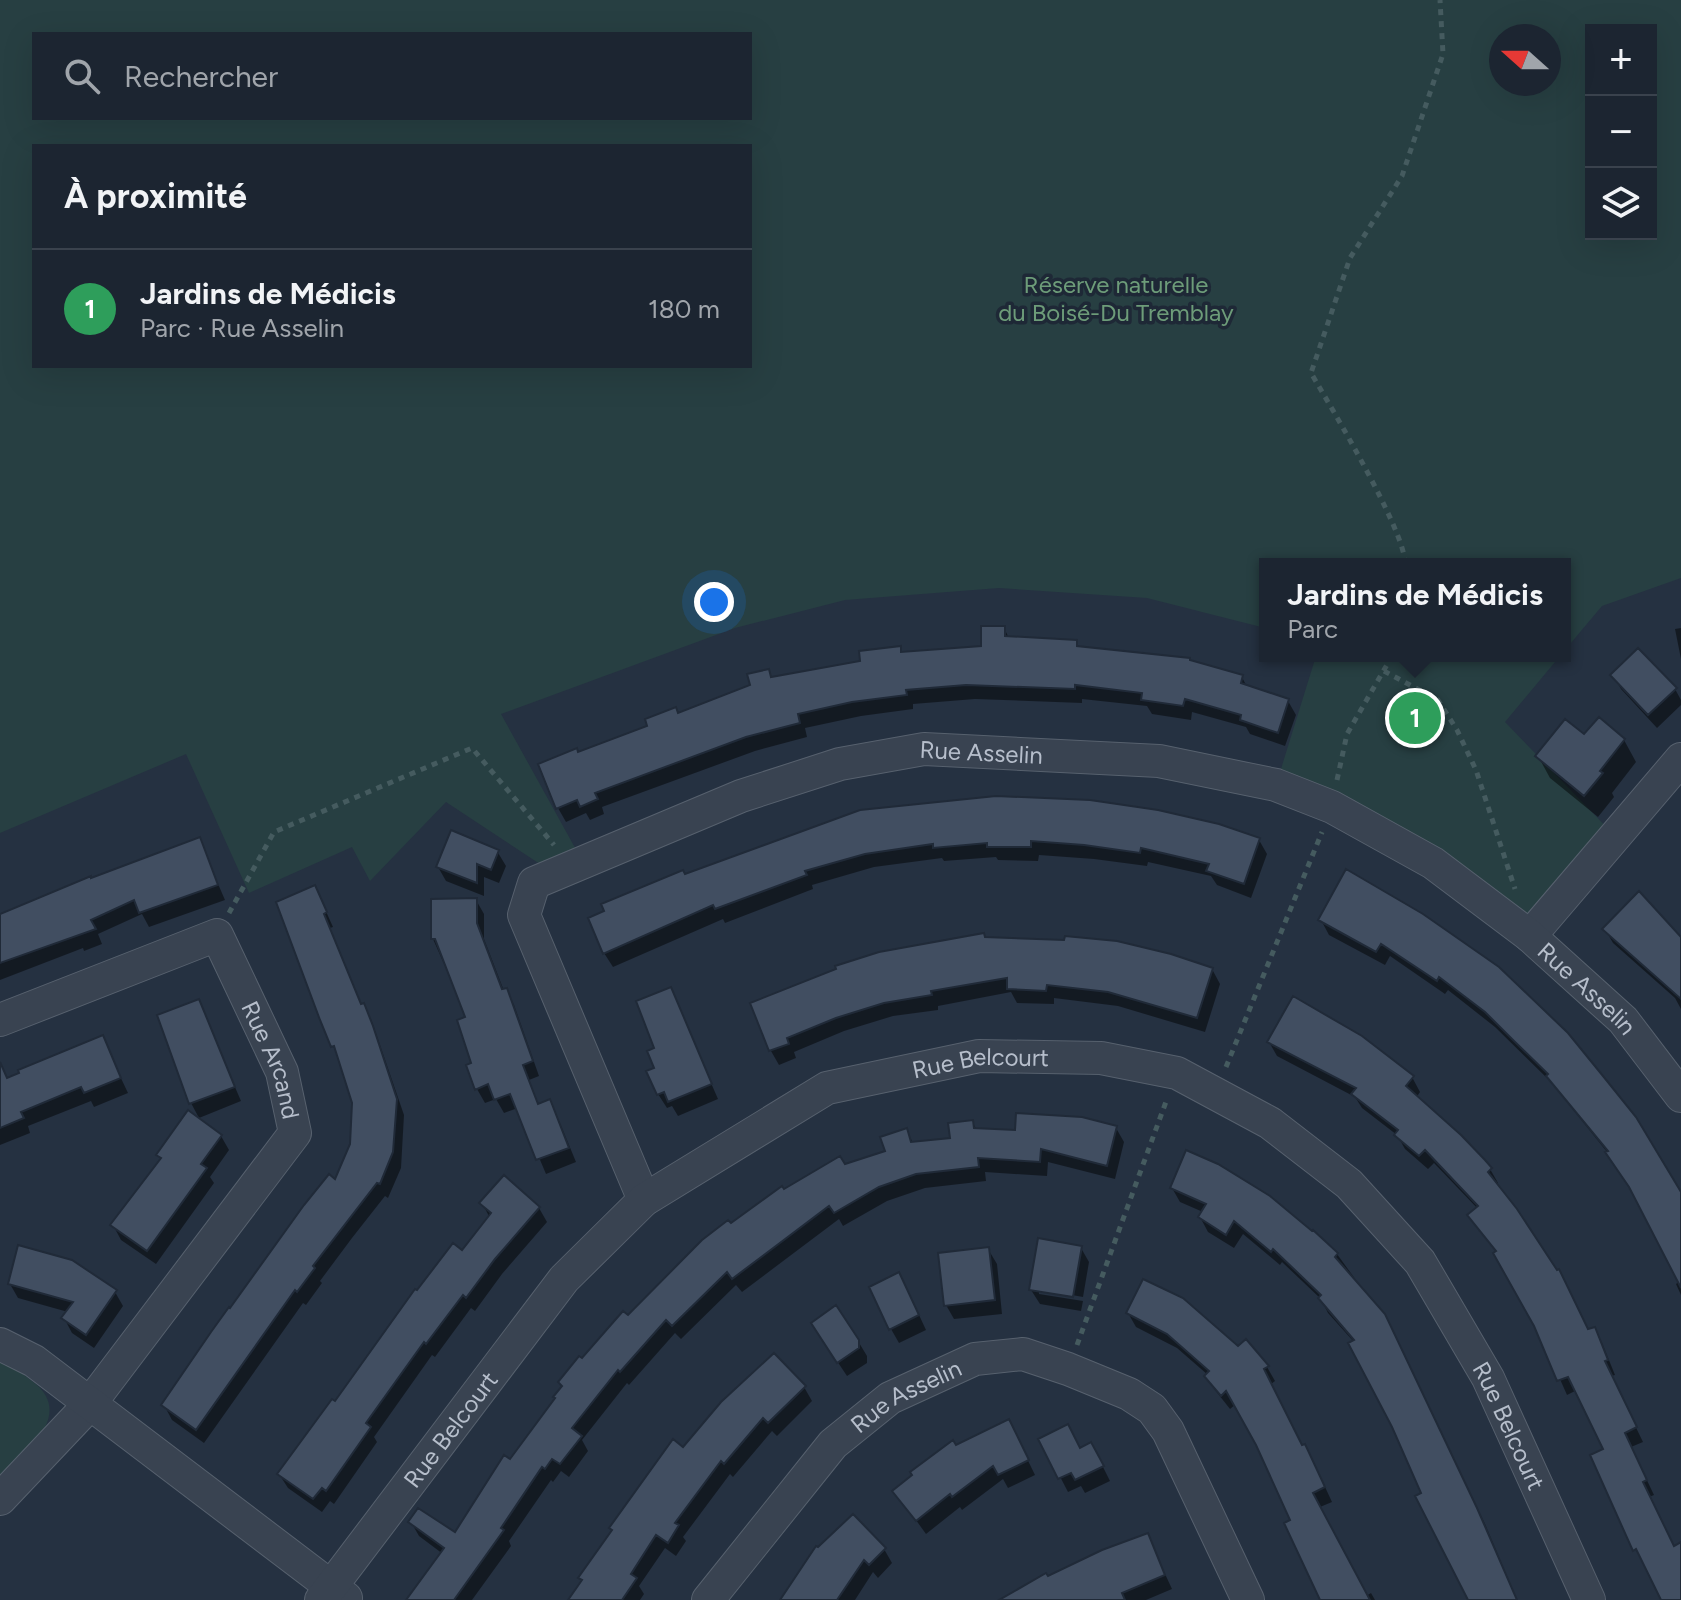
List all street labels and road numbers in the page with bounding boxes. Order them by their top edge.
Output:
street label: Rue Asselin [919,734,1044,770]
street label: Rue Asselin [1532,936,1643,1040]
street label: Rue Arcand [236,996,306,1122]
street label: Rue Belcourt [910,1041,1049,1084]
street label: Rue Asselin [844,1353,966,1439]
street label: Rue Belcourt [1467,1356,1551,1494]
street label: Rue Belcourt [397,1366,503,1493]

